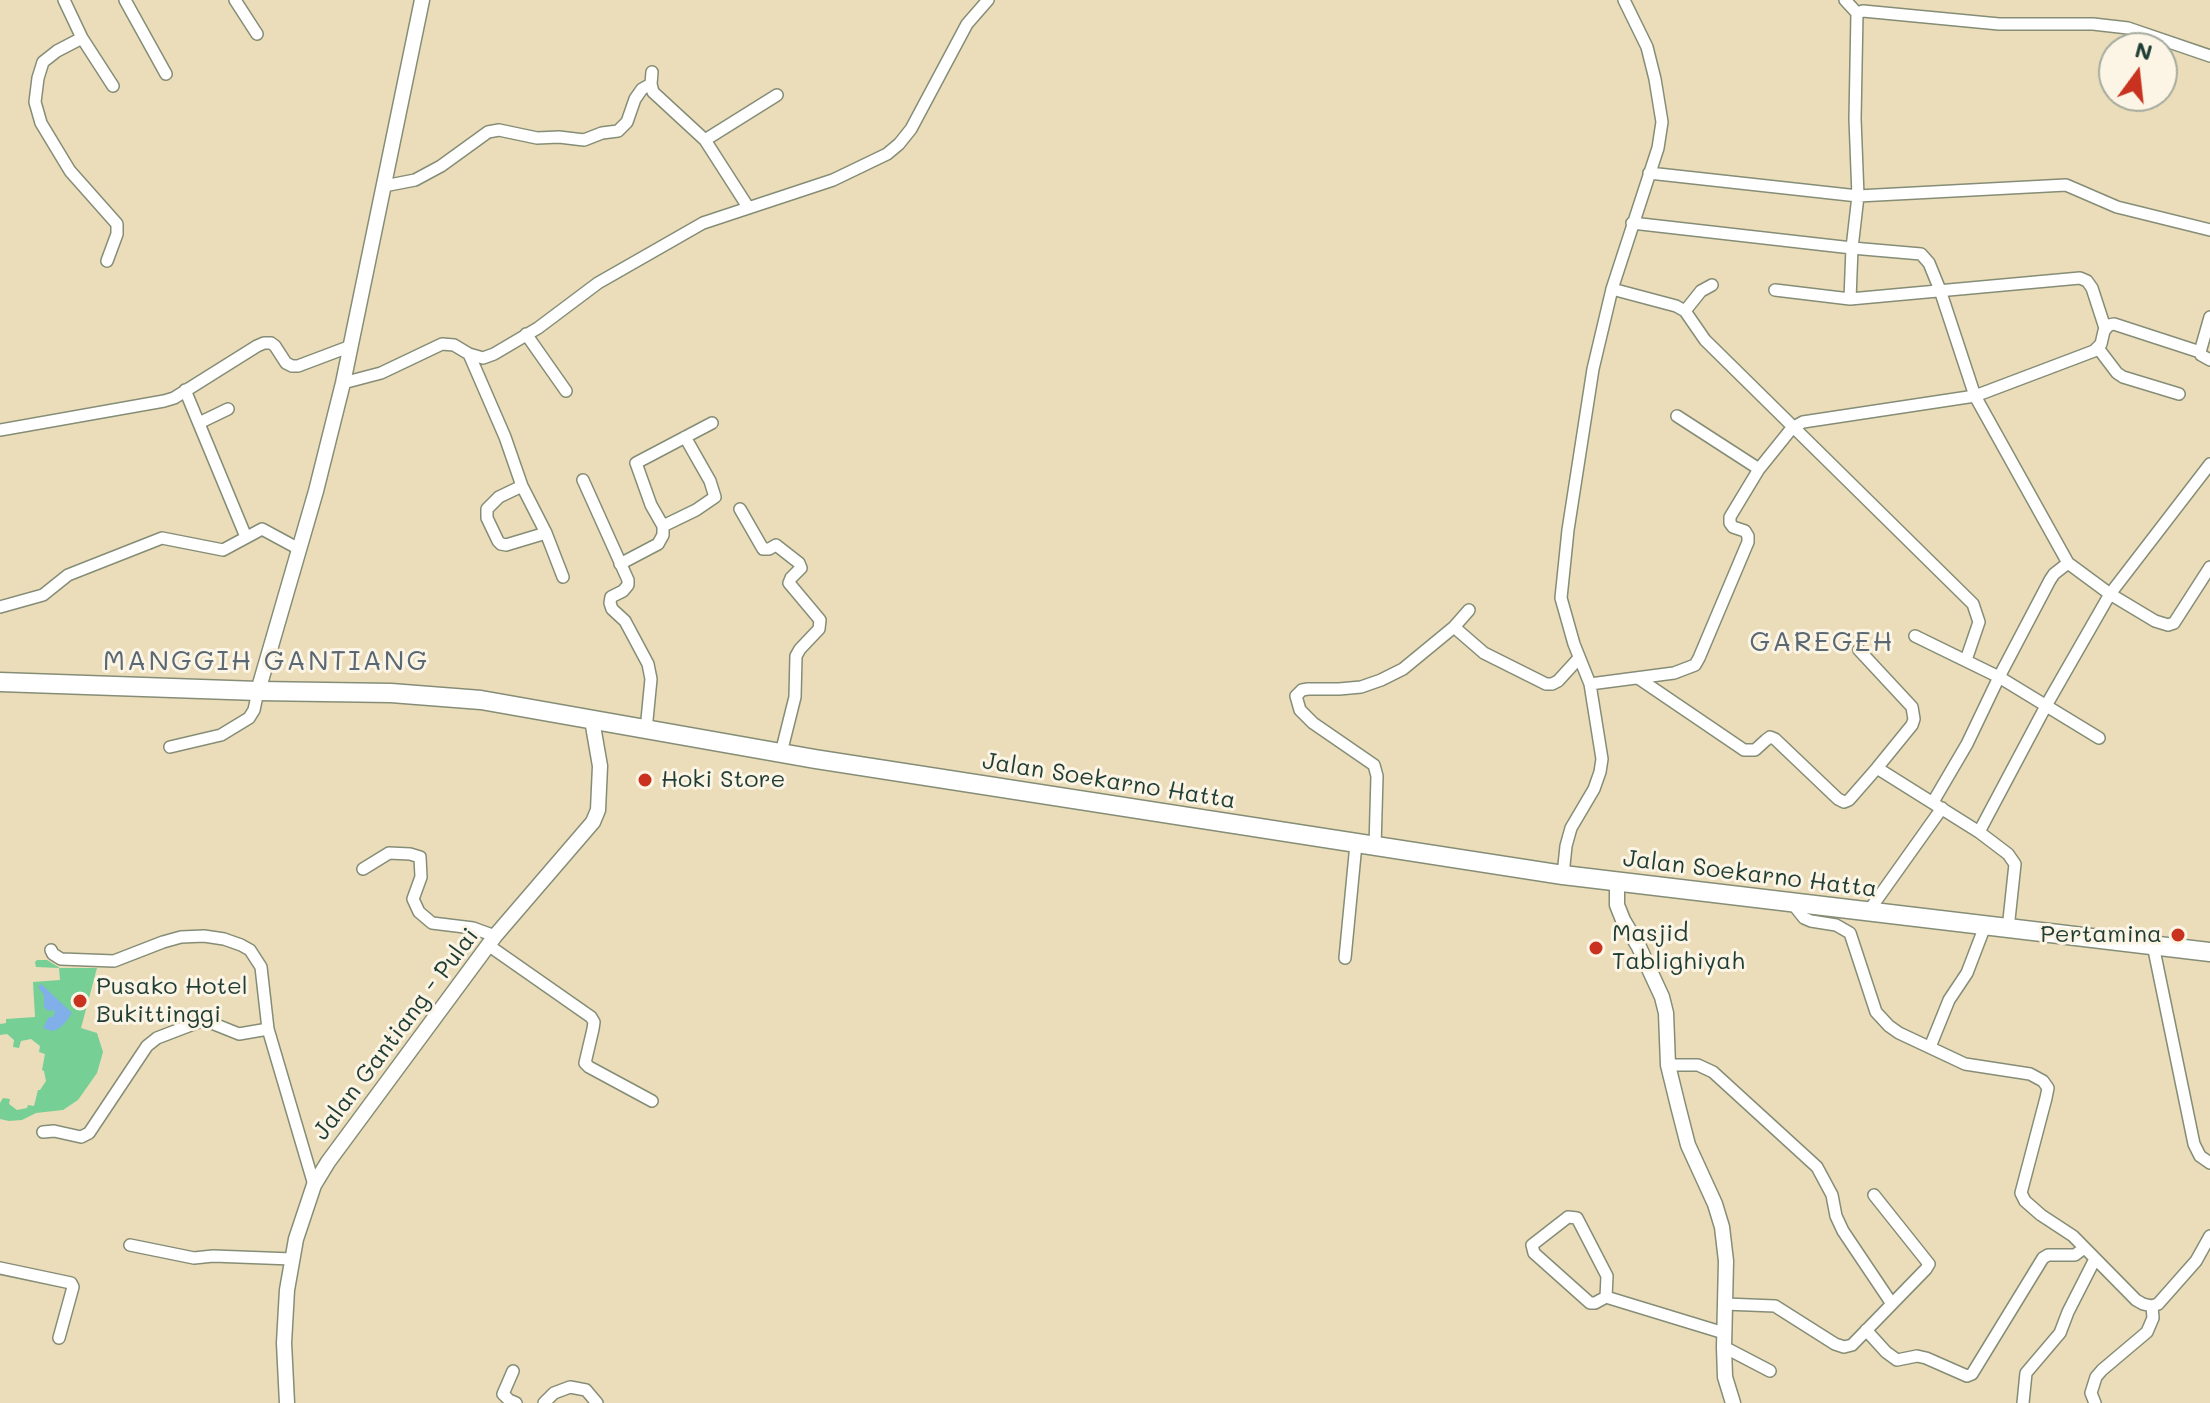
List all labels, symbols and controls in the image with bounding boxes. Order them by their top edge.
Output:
north arrow [2098,32,2178,112]
text: N [2132,34,2156,66]
district label: GAREGEH [1750,625,1894,659]
district label: MANGGIH GANTIANG [103,644,429,678]
street label: Jalan Soekarno Hatta [980,747,1238,815]
place label: Hoki Store [661,766,785,794]
marker: Hoki Store [636,771,654,789]
street label: Jalan Soekarno Hatta [1621,844,1879,904]
place label: Masjid Tablighiyah [1612,920,1745,976]
place label: Pertamina [2040,921,2162,949]
street label: Jalan Gantiang - Pulai [307,922,485,1146]
marker: Pertamina [2169,926,2187,944]
marker: Masjid Tablighiyah [1587,939,1605,957]
place label: Pusako Hotel Bukittinggi [96,973,248,1029]
marker: Pusako Hotel Bukittinggi [71,992,89,1010]

